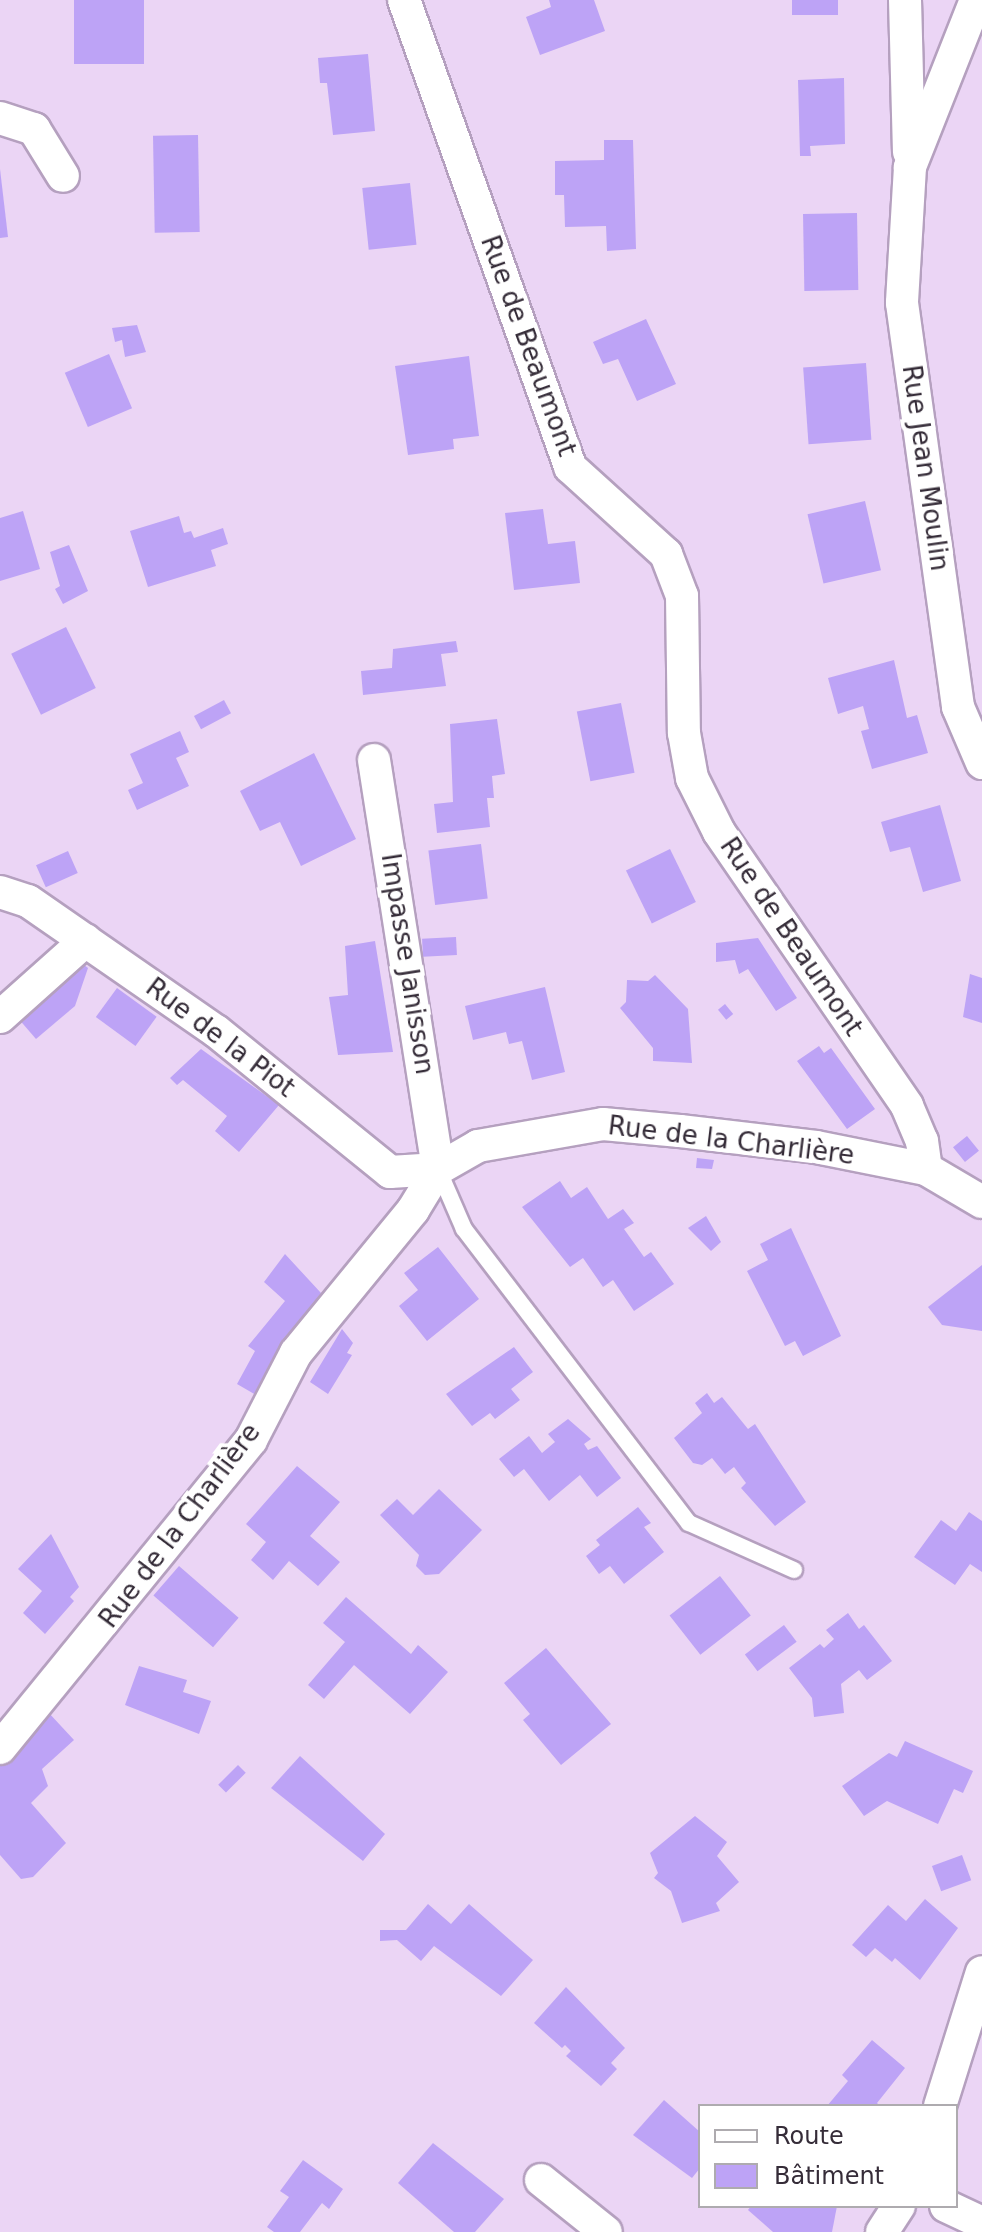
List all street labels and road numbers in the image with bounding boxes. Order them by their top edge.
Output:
street label: Rue de Beaumont [474,231,582,461]
street label: Rue Jean Moulin [895,363,955,573]
street label: Rue de Beaumont [713,832,869,1042]
street label: Impasse Janisson [374,851,440,1077]
street label: Rue de la Piot [139,972,301,1104]
street label: Rue de la Charlière [606,1110,856,1172]
street label: Rue de la Charlière [93,1418,267,1634]

